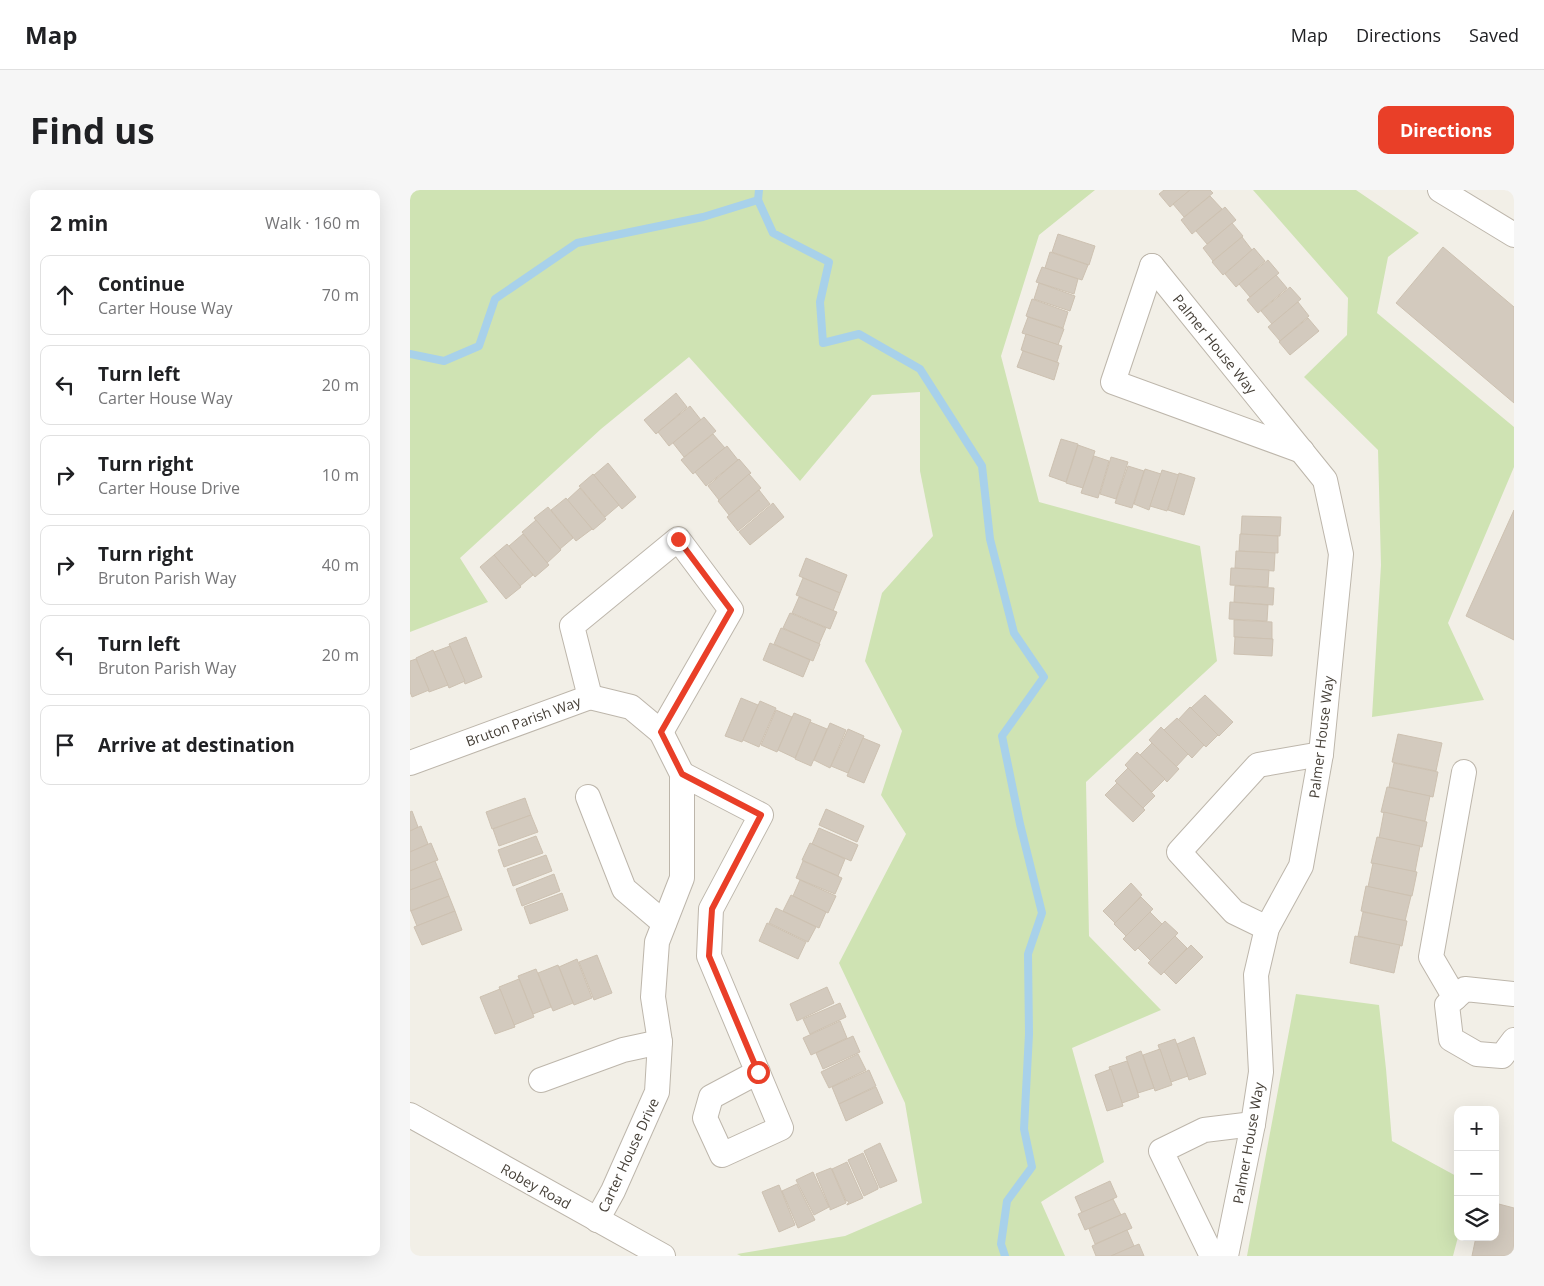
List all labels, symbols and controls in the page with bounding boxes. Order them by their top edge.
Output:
text: Map [25,18,77,51]
text: Map [1291,23,1328,47]
text: Directions [1356,23,1441,47]
text: Saved [1469,23,1519,47]
button: Directions [1378,106,1514,154]
text: Find us [30,107,155,154]
text: 2 min [50,209,108,237]
text: Walk · 160 m [265,212,360,234]
text: Continue [98,271,185,297]
icon: ahead [51,281,79,309]
text: 70 m [322,284,359,306]
street label: Palmer House Way [1169,290,1262,399]
text: Carter House Way [98,297,233,319]
text: Turn left [98,361,180,387]
icon: left [51,371,79,399]
text: 20 m [322,374,359,396]
text: Carter House Way [98,387,233,409]
text: Turn right [98,451,193,477]
icon: right [51,461,79,489]
text: 10 m [322,464,359,486]
text: Carter House Drive [98,477,240,499]
route end [667,528,690,551]
text: Turn right [98,541,193,567]
icon: right [51,551,79,579]
text: 40 m [322,554,359,576]
text: Bruton Parish Way [98,567,236,589]
text: Turn left [98,631,180,657]
icon: left [51,641,79,669]
text: 20 m [322,644,359,666]
text: Bruton Parish Way [98,657,236,679]
street label: Palmer House Way [1304,674,1338,799]
street label: Bruton Parish Way [463,691,584,751]
icon: arrive [51,731,79,759]
text: Arrive at destination [98,732,295,758]
route start [747,1061,770,1084]
street label: Palmer House Way [1228,1080,1268,1205]
street label: Carter House Drive [593,1095,663,1215]
map controls [1454,1106,1499,1241]
button: + [1454,1106,1499,1151]
button: − [1454,1151,1499,1196]
street label: Robey Road [497,1159,575,1213]
button: layers [1454,1196,1499,1241]

